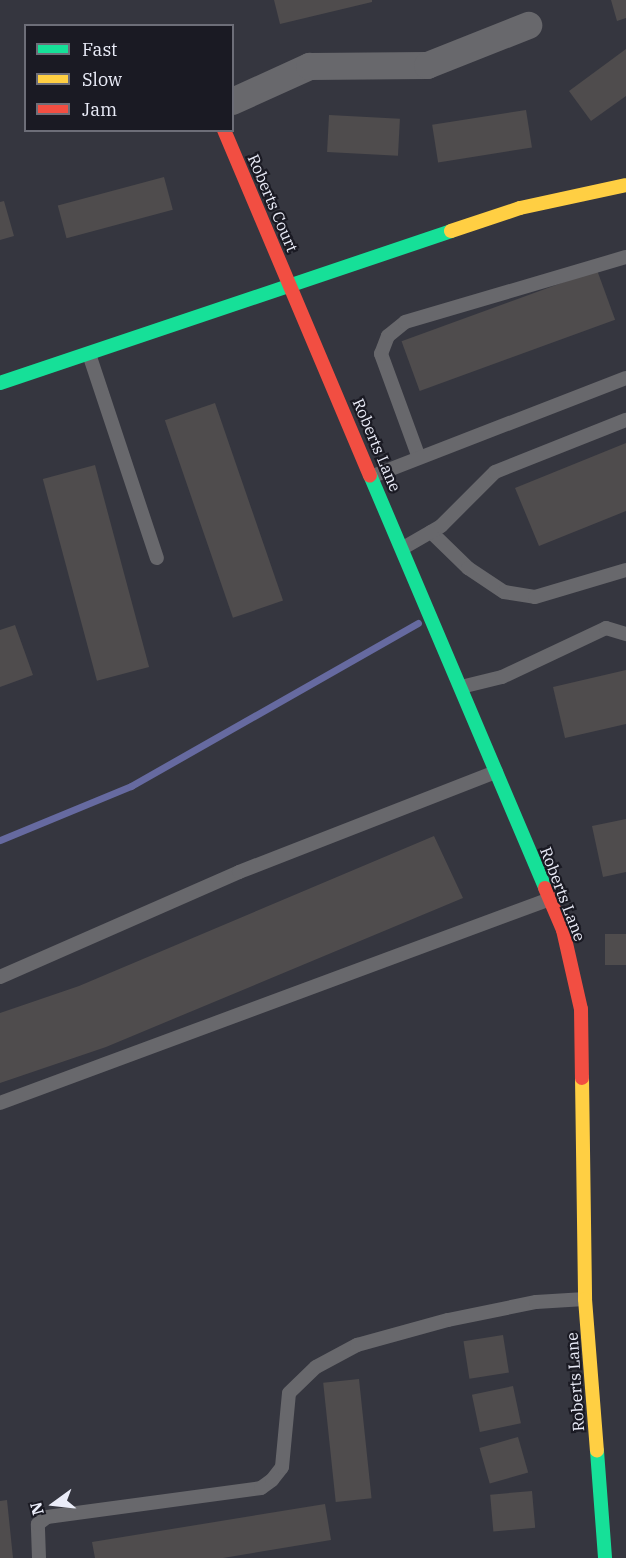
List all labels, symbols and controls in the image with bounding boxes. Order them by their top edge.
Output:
legend [24,24,234,132]
text: Fast [82,38,117,61]
text: Slow [82,68,122,91]
text: Jam [82,98,117,121]
street label: Roberts Court [244,151,302,255]
street label: Roberts Lane [349,396,405,494]
street label: Roberts Lane [536,844,590,944]
street label: Roberts Lane [562,1332,588,1432]
north arrow [24,1474,84,1534]
text: N [25,1500,48,1517]

